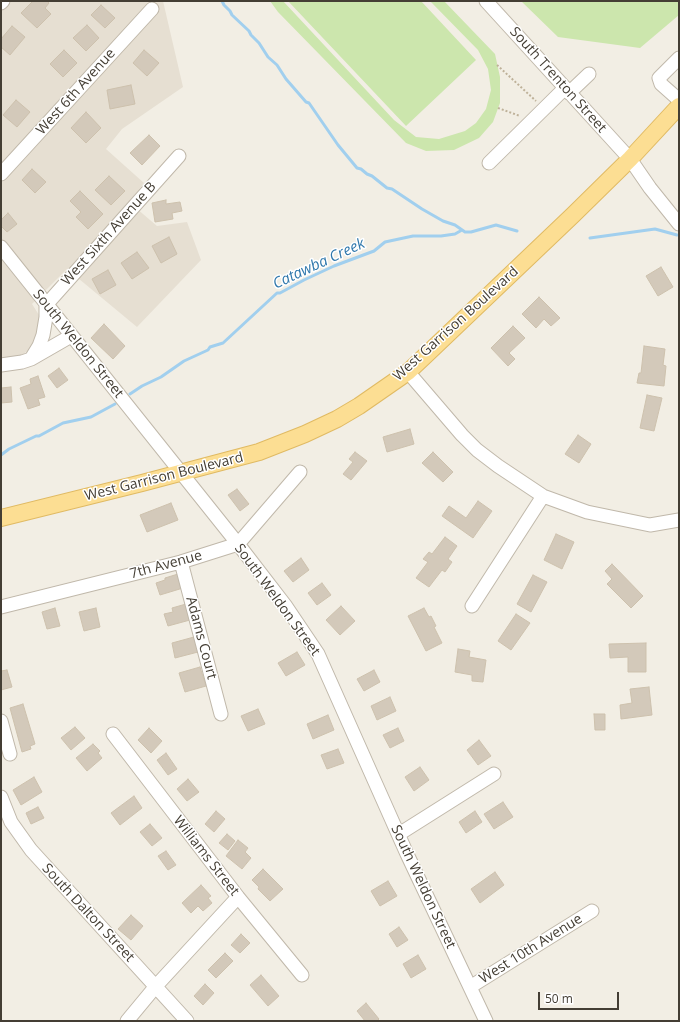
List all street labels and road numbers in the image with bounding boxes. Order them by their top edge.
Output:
street label: South Trenton Street [506,24,610,136]
street label: West 6th Avenue [33,45,119,139]
street label: West Sixth Avenue B [58,179,160,289]
street label: West Garrison Boulevard [390,263,522,385]
street label: South Weldon Street [29,286,127,402]
street label: West Garrison Boulevard [83,449,245,505]
street label: South Weldon Street [231,541,323,659]
street label: 7th Avenue [128,547,204,583]
street label: Adams Court [182,595,220,681]
street label: Williams Street [169,813,243,899]
street label: South Weldon Street [387,822,459,952]
street label: South Dalton Street [38,860,138,966]
street label: West 10th Avenue [476,911,586,987]

